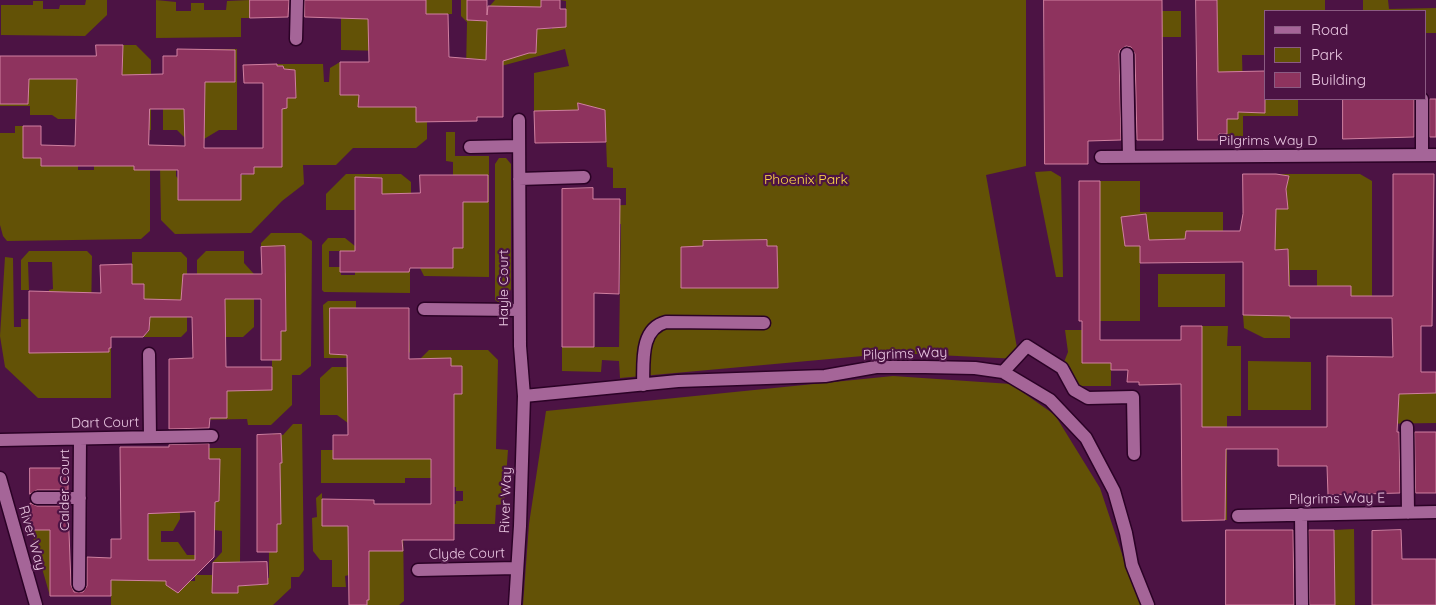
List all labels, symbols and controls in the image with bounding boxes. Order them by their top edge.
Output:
legend [1264,10,1426,100]
text: Road [1311,20,1348,39]
text: Park [1311,45,1343,64]
text: Building [1311,70,1366,89]
street label: Pilgrims Way D [1219,133,1317,149]
park label: Phoenix Park [764,172,848,188]
street label: Hayle Court [496,249,512,327]
street label: Pilgrims Way [862,344,948,364]
street label: Dart Court [71,414,139,432]
street label: Calder Court [57,449,73,531]
street label: River Way [496,466,516,534]
street label: Pilgrims Way E [1289,490,1385,508]
street label: River Way [15,504,49,572]
street label: Clyde Court [429,545,505,563]

